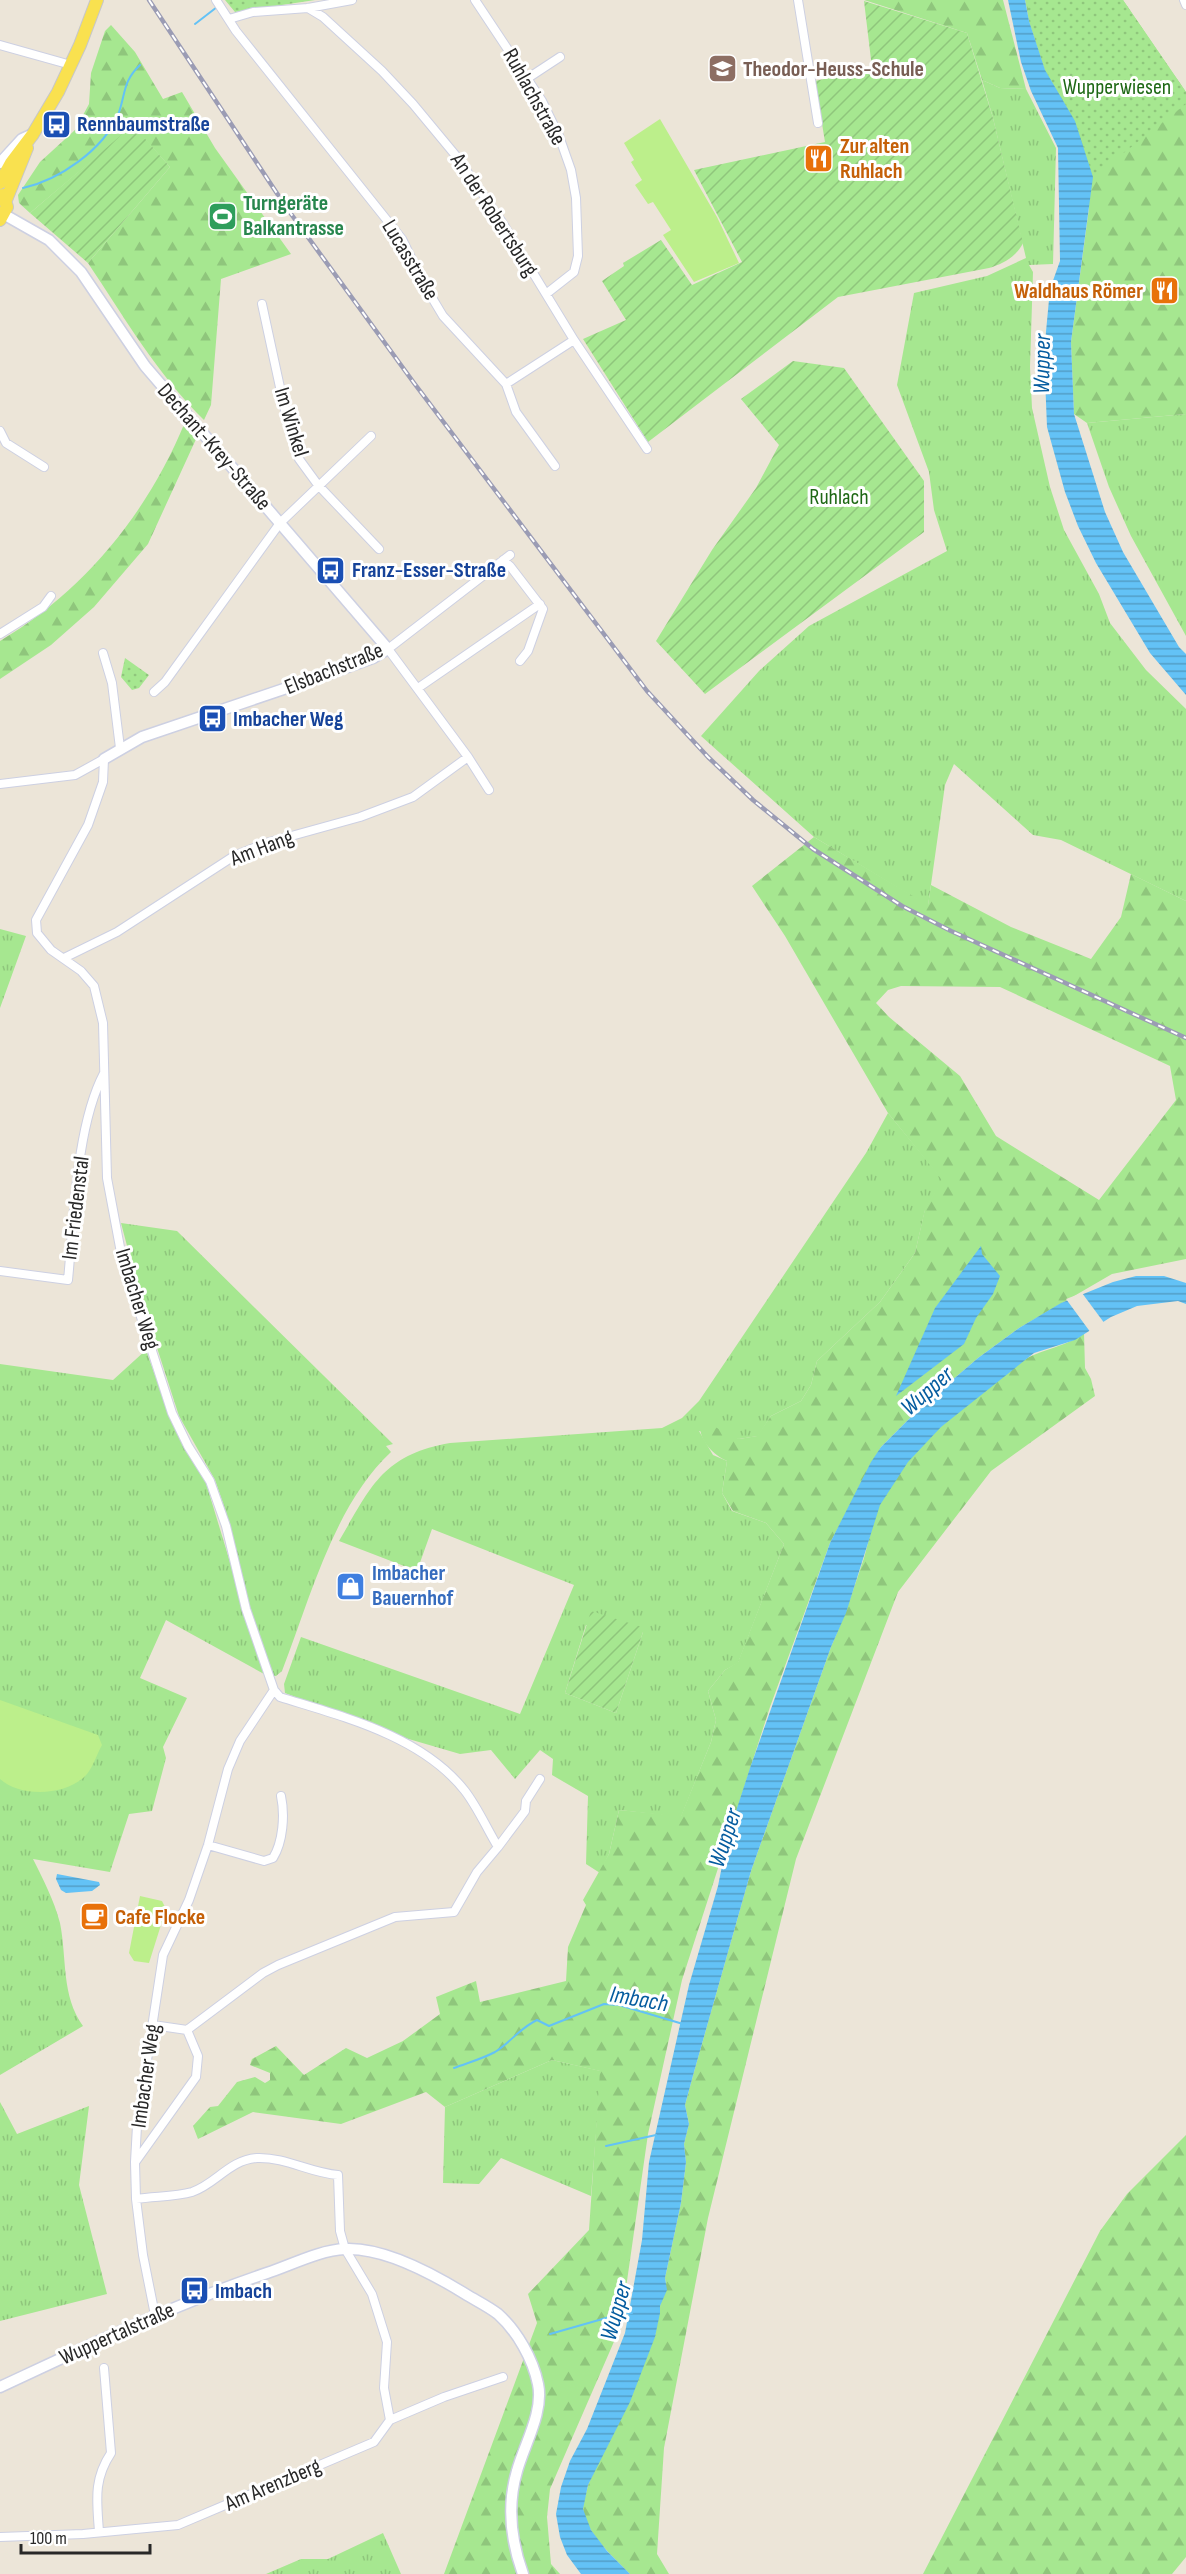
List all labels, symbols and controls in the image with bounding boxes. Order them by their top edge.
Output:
street label: Ruhlachstraße [496,44,572,150]
school or university icon: Theodor-Heuss-Schule [706,53,738,85]
place label: Theodor-Heuss-Schule [743,56,924,83]
park label: Wupperwiesen [1063,74,1171,101]
bus stop icon: Rennbaumstraße [40,108,72,140]
place label: Rennbaumstraße [77,111,210,138]
place label: Zur alten Ruhlach [840,133,909,185]
restaurant icon: Zur alten Ruhlach [803,143,835,175]
street label: An der Robertsburg [444,147,544,282]
place label: Turngeräte Balkantrasse [243,190,344,242]
sports icon: Turngeräte Balkantrasse [206,200,238,232]
street label: Lucasstraße [375,215,445,305]
restaurant icon: Waldhaus Römer [1148,275,1180,307]
place label: Waldhaus Römer [1014,278,1143,305]
water label: Wupper [1027,332,1057,394]
street label: Dechant-Krey-Straße [151,378,277,516]
street label: Im Winkel [268,384,314,460]
park label: Ruhlach [809,484,869,511]
bus stop icon: Franz-Esser-Straße [315,554,347,586]
place label: Franz-Esser-Straße [352,557,506,584]
street label: Elsbachstraße [281,637,387,701]
bus stop icon: Imbacher Weg [196,703,228,735]
place label: Imbacher Weg [233,706,343,733]
street label: Am Hang [226,824,298,873]
street label: Im Friedenstal [56,1155,96,1261]
street label: Imbacher Weg [109,1245,165,1353]
water label: Wupper [895,1359,960,1422]
place label: Imbacher Bauernhof [372,1560,454,1612]
shop icon: Imbacher Bauernhof [335,1570,367,1602]
water label: Wupper [702,1804,748,1871]
cafe icon: Cafe Flocke [78,1901,110,1933]
place label: Cafe Flocke [115,1904,205,1931]
water label: Imbach [608,1980,670,2018]
street label: Imbacher Weg [125,2022,167,2130]
bus stop icon: Imbach [178,2275,210,2307]
water label: Wupper [594,2277,639,2344]
place label: Imbach [215,2278,272,2305]
street label: Wuppertalstraße [55,2297,179,2371]
street label: Am Arenzberg [220,2453,325,2518]
scale bar [21,2517,150,2555]
text: 100 m [30,2528,67,2549]

